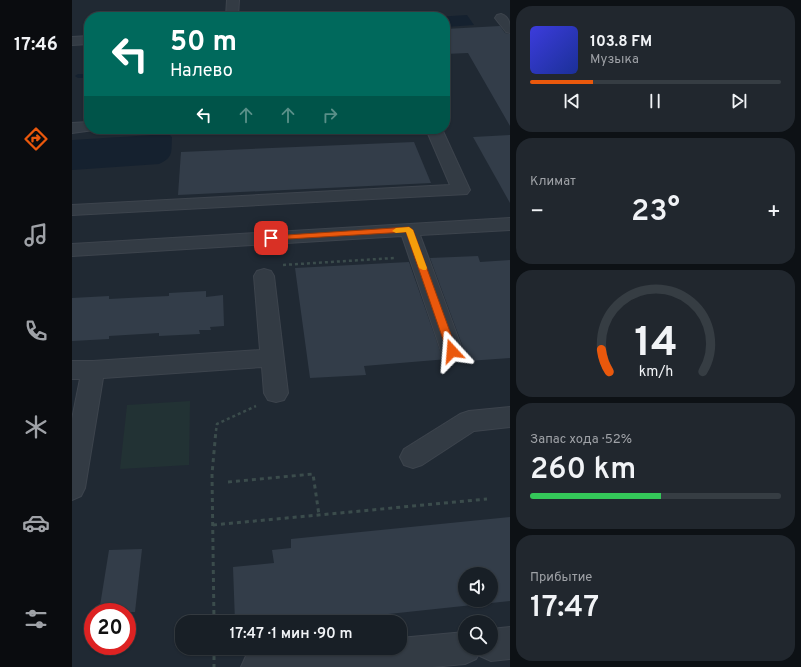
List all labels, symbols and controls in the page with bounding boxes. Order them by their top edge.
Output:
text: 50 m [170,25,237,61]
icon: left [104,28,156,80]
text: 103.8 FM [590,33,652,52]
text: 17:46 [14,34,58,57]
text: Музыка [590,52,639,68]
text: Налево [170,60,233,83]
icon: previous [561,90,583,112]
icon: pause [644,90,666,112]
icon: next [728,90,750,112]
icon: left [193,104,215,126]
icon: ahead [235,104,257,126]
icon: ahead [277,104,299,126]
icon: right [319,104,341,126]
icon: directions [22,125,50,153]
text: Климат [530,174,576,190]
text: 23° [631,194,680,231]
text: − [530,199,544,226]
text: + [767,199,781,226]
icon: music [22,221,50,249]
pin [254,221,288,255]
icon: arrive [260,227,282,249]
icon: phone [22,317,50,345]
text: 14 [634,317,677,370]
position arrow [431,330,473,372]
text: km/h [638,362,673,380]
icon: climate [22,413,50,441]
text: Запас хода · 52% [530,432,632,448]
text: 260 km [530,452,636,489]
icon: car [22,509,50,537]
map controls [458,567,498,655]
button: sound [458,567,498,607]
text: Прибытие [530,570,592,586]
text: 17:47 [530,590,599,627]
speed limit sign: 20 [84,603,136,655]
icon: filters [22,605,50,633]
button: search [458,615,498,655]
text: 17:47 · 1 мин · 90 m [229,625,353,644]

